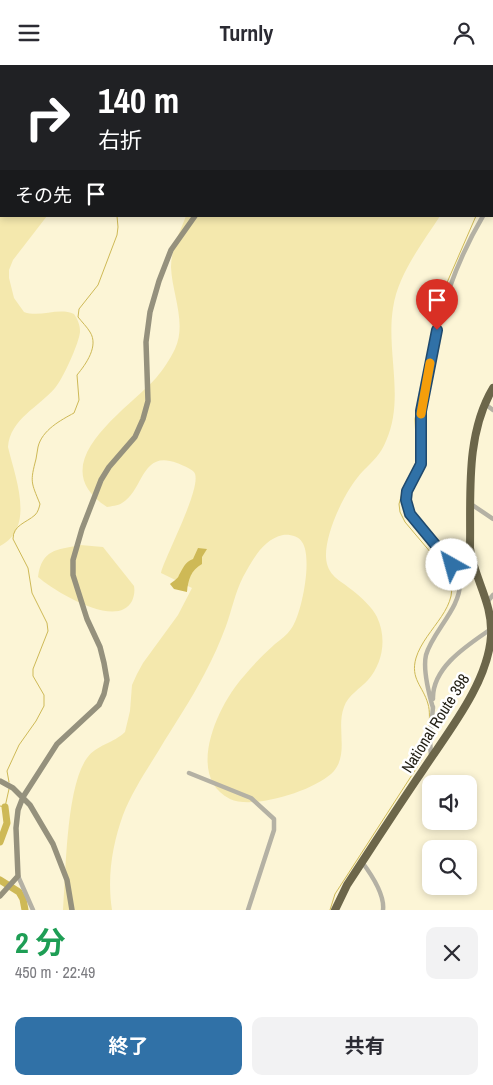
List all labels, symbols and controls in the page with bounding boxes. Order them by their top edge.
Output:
text: Turnly [220,18,273,48]
icon: menu [15,19,43,47]
icon: person [450,19,478,47]
text: 140 m [98,77,179,124]
icon: right [15,85,80,150]
text: 右折 [98,125,142,155]
icon: arrive [82,180,110,208]
text: その先 [15,182,72,208]
pin [416,279,458,330]
icon: arrive [423,286,451,314]
position arrow [425,538,477,590]
street label: National Route 398 [396,669,474,777]
map controls [422,775,477,895]
button: sound [422,775,477,830]
button: search [422,840,477,895]
text: 2 分 [15,922,66,962]
button: close [426,927,478,979]
text: 450 m · 22:49 [15,961,95,983]
button: 終了 [15,1017,242,1075]
button: 共有 [252,1017,478,1075]

